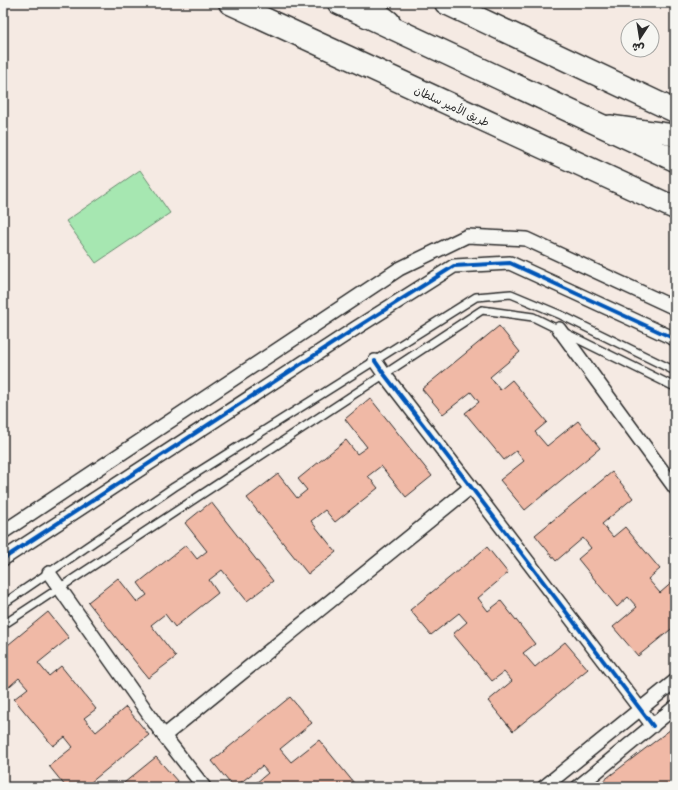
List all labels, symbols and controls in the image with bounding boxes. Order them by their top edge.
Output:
north arrow [620,18,660,58]
text: ش [631,39,646,53]
street label: طريق الأمير سلطان [412,82,492,130]

